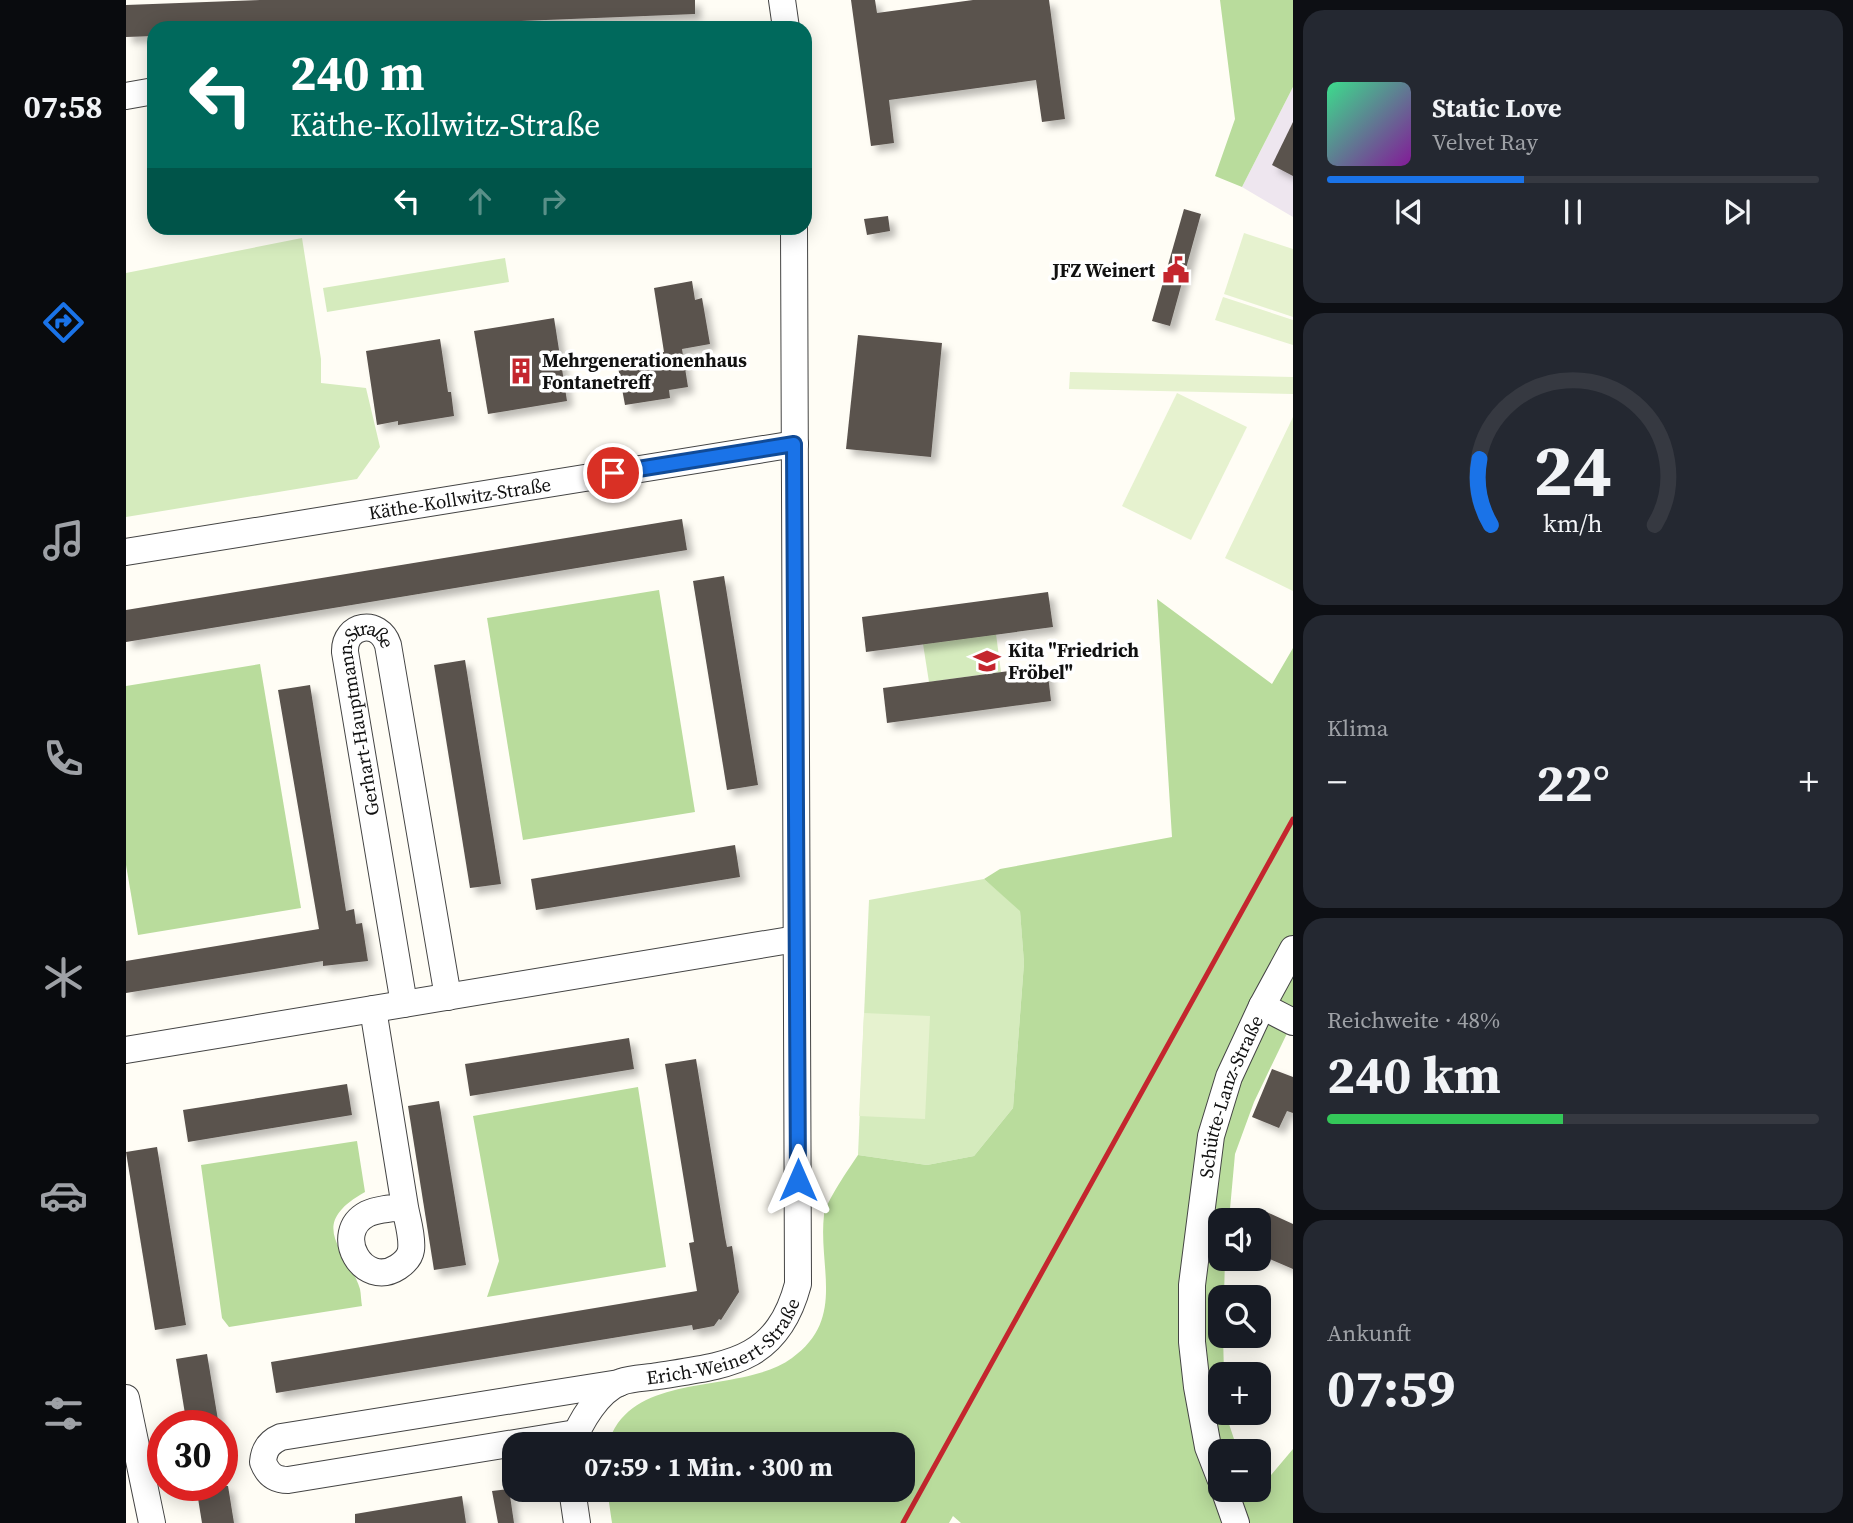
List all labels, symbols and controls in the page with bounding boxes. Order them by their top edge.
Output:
text: 240 m [290,39,425,106]
icon: left [175,49,266,140]
text: 07:58 [24,85,102,129]
text: Static Love [1432,90,1561,126]
text: Käthe-Kollwitz-Straße [290,103,600,147]
text: Velvet Ray [1432,126,1538,158]
icon: left [388,182,426,220]
icon: ahead [461,182,499,220]
icon: right [534,182,572,220]
icon: previous [1390,193,1428,231]
icon: pause [1554,193,1592,231]
icon: next [1718,193,1756,231]
public building icon: JFZ Weinert [1161,255,1191,285]
place label: JFZ Weinert [1051,257,1155,283]
icon: directions [39,298,88,347]
place label: Mehrgenerationenhaus Fontanetreff [542,347,747,395]
building icon: Mehrgenerationenhaus Fontanetreff [506,356,536,386]
text: 24 [1534,420,1612,519]
pin [583,443,643,503]
icon: arrive [594,454,632,492]
street label: Käthe-Kollwitz-Straße [367,471,553,526]
text: km/h [1543,506,1603,540]
icon: music [39,516,88,565]
street label: Gerhart-Hauptmann-Straße [332,614,401,818]
place label: Kita "Friedrich Fröbel" [1008,637,1139,685]
school or university icon: Kita "Friedrich Fröbel" [972,646,1002,676]
text: Klima [1327,712,1388,744]
icon: phone [39,734,88,783]
text: 22° [1536,747,1610,818]
text: − [1327,756,1347,808]
text: + [1799,756,1819,808]
icon: climate [39,953,88,1002]
text: Reichweite · 48% [1327,1004,1500,1036]
street label: Schütte-Lanz-Straße [1193,1011,1269,1179]
text: 240 km [1327,1039,1501,1110]
position arrow [761,1143,835,1217]
icon: car [39,1171,88,1220]
map controls [1208,1208,1271,1502]
button: sound [1208,1208,1271,1271]
button: search [1208,1285,1271,1348]
street label: Erich-Weinert-Straße [645,1294,806,1390]
text: Ankunft [1327,1317,1411,1349]
text: 07:59 [1327,1352,1455,1423]
button: + [1208,1362,1271,1425]
icon: filters [39,1389,88,1438]
speed limit sign: 30 [147,1410,238,1501]
button: − [1208,1439,1271,1502]
text: 07:59 · 1 Min. · 300 m [584,1449,833,1485]

